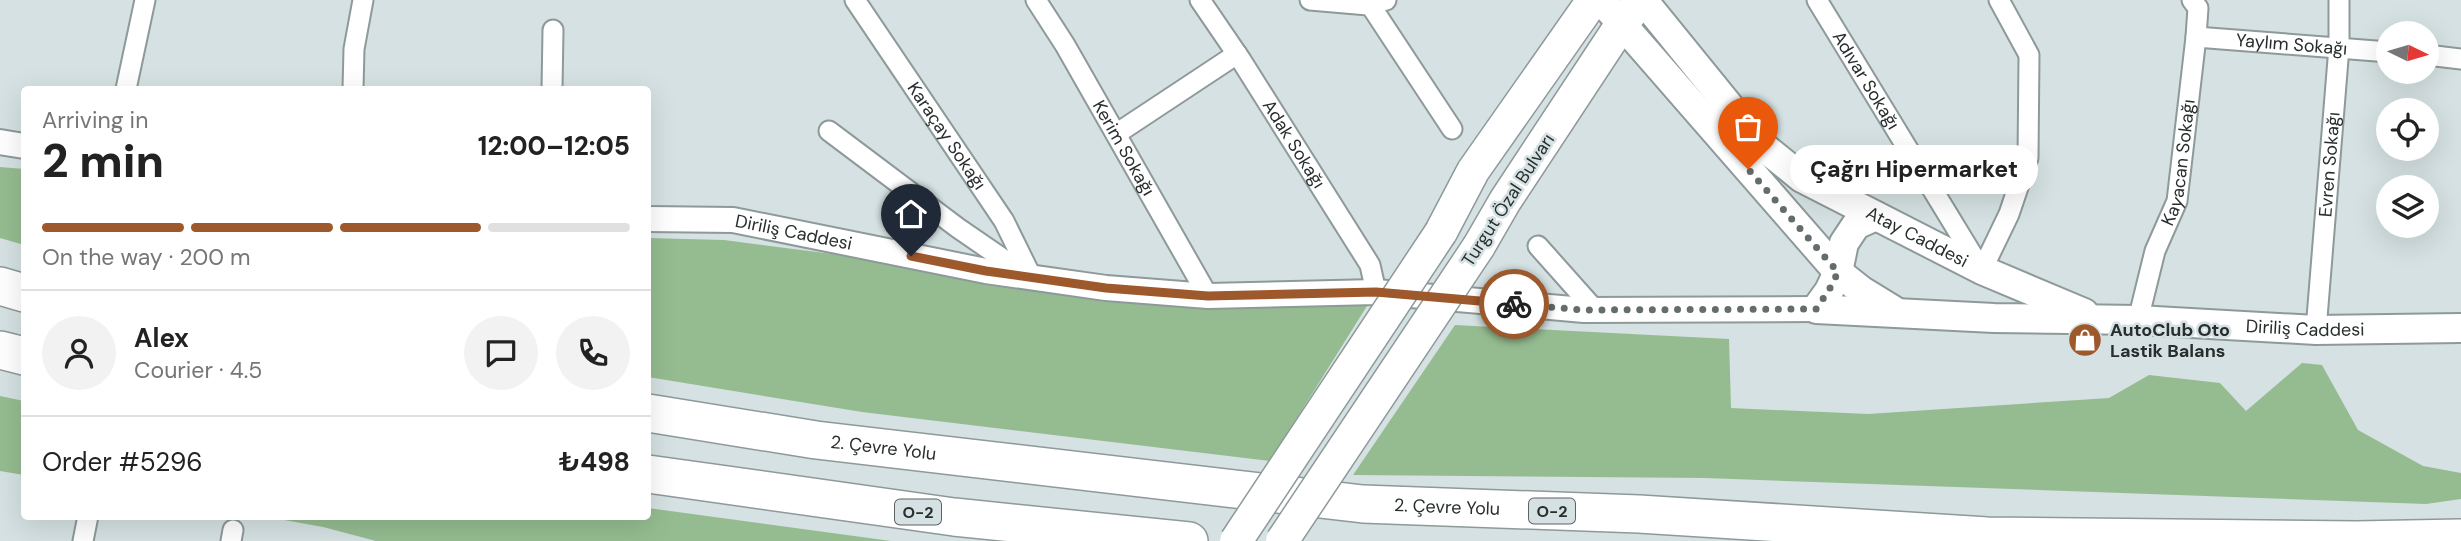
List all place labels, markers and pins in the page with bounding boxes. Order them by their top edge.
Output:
pin [1718,97,1778,169]
callout: Çağrı Hipermarket [1790,144,2038,194]
pin [881,184,941,256]
place label: AutoClub Oto Lastik Balans [2110,318,2230,363]
shop icon: AutoClub Oto Lastik Balans [2066,321,2104,359]

